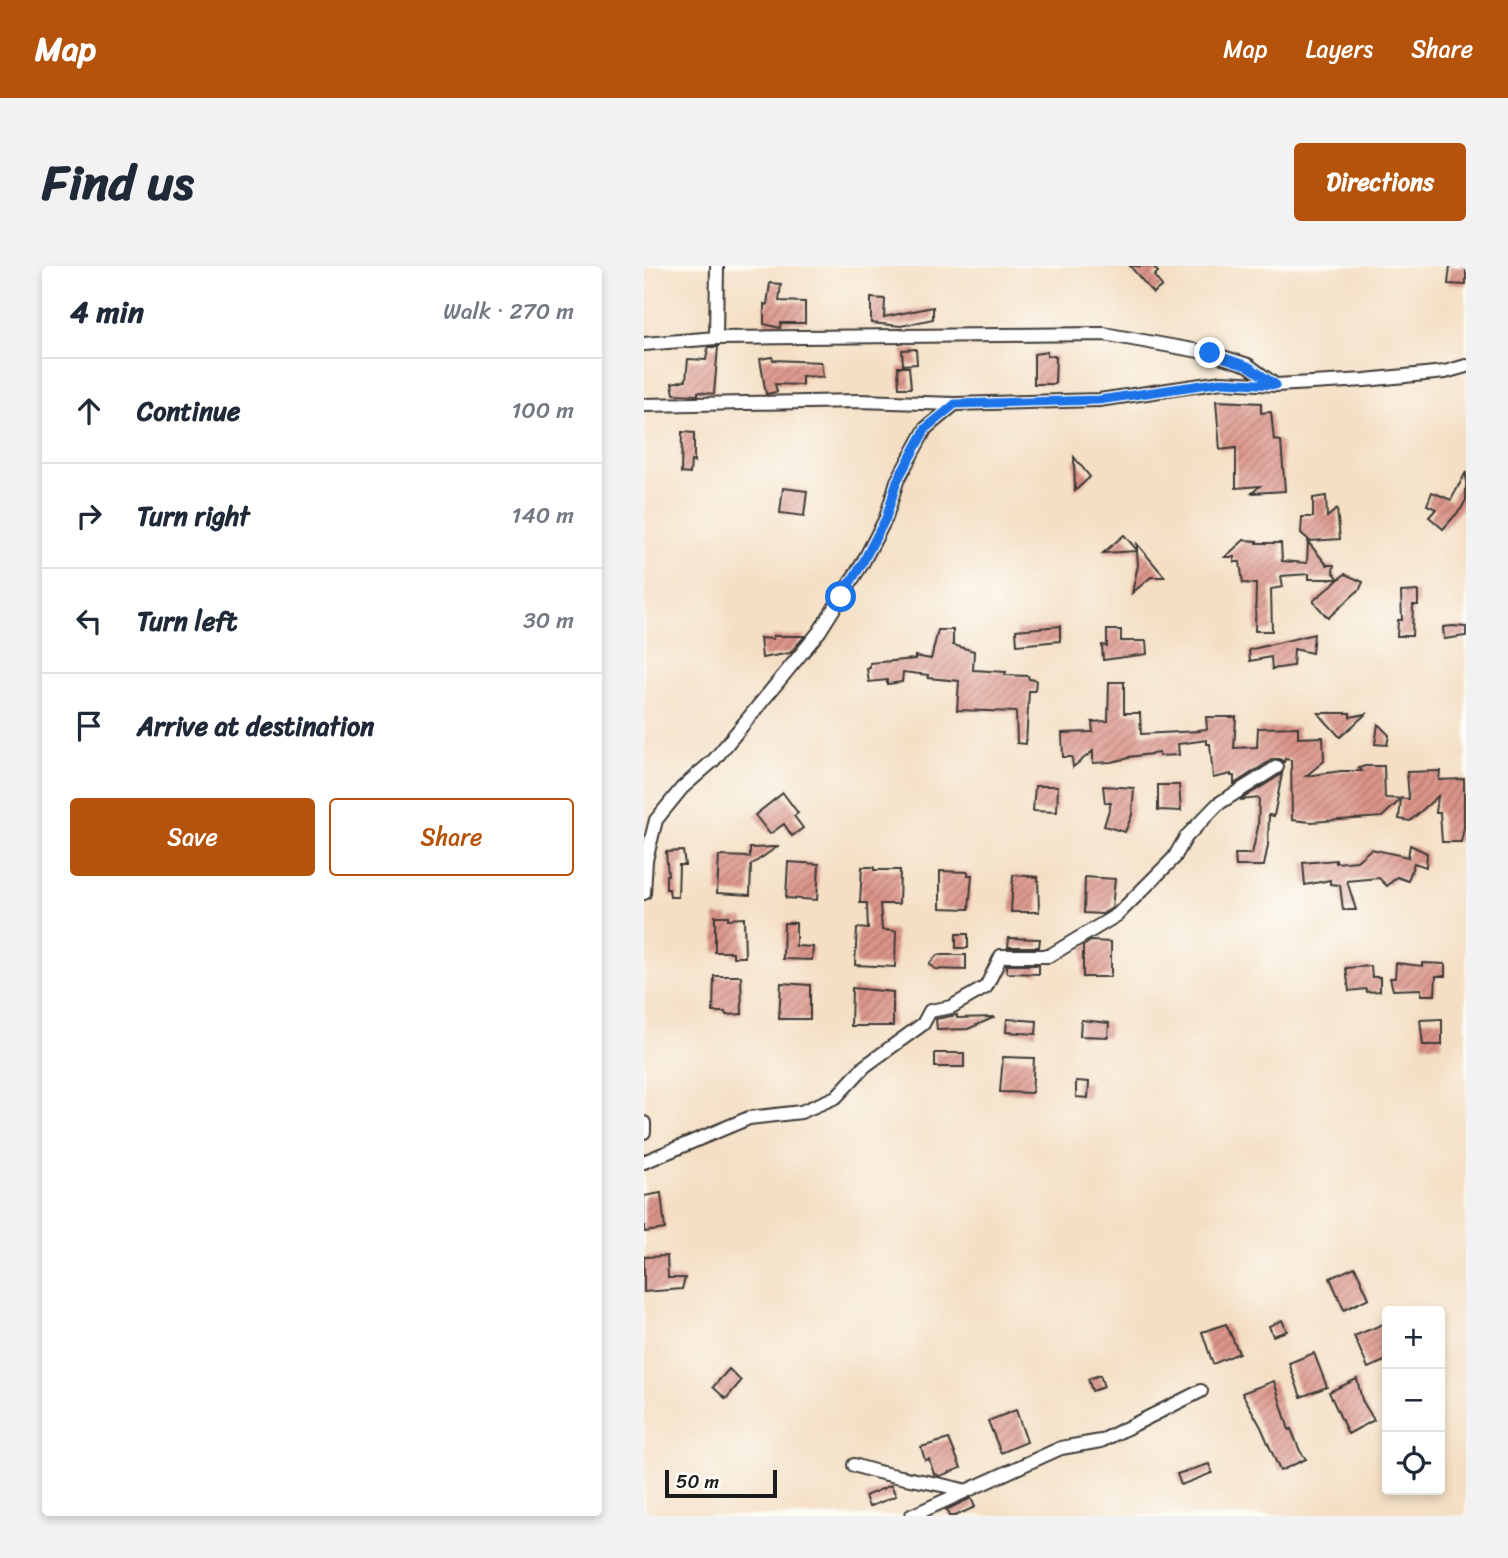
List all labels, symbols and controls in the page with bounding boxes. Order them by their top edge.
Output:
text: Map [35,20,96,78]
text: Map [1223,28,1268,70]
text: Layers [1306,28,1373,70]
text: Share [1411,28,1473,70]
text: Find us [42,139,194,226]
button: Directions [1294,143,1466,221]
text: 4 min [70,285,144,339]
text: Walk · 270 m [443,291,574,332]
route end [1194,337,1225,368]
text: Continue [137,388,240,434]
text: 100 m [511,390,574,431]
icon: ahead [70,392,108,430]
text: Turn right [137,493,250,539]
text: 140 m [512,495,574,536]
icon: right [70,497,108,535]
route start [825,581,856,612]
text: Turn left [137,598,237,644]
text: 30 m [523,600,574,641]
icon: left [70,602,108,640]
text: Arrive at destination [137,703,374,749]
icon: arrive [70,707,108,745]
button: Save [70,798,315,876]
button: Share [329,798,574,876]
map controls [1382,1306,1445,1495]
button: + [1382,1306,1445,1369]
button: − [1382,1369,1445,1432]
button: locate [1382,1432,1445,1495]
text: 50 m [676,1465,719,1498]
scale bar [665,1467,777,1499]

